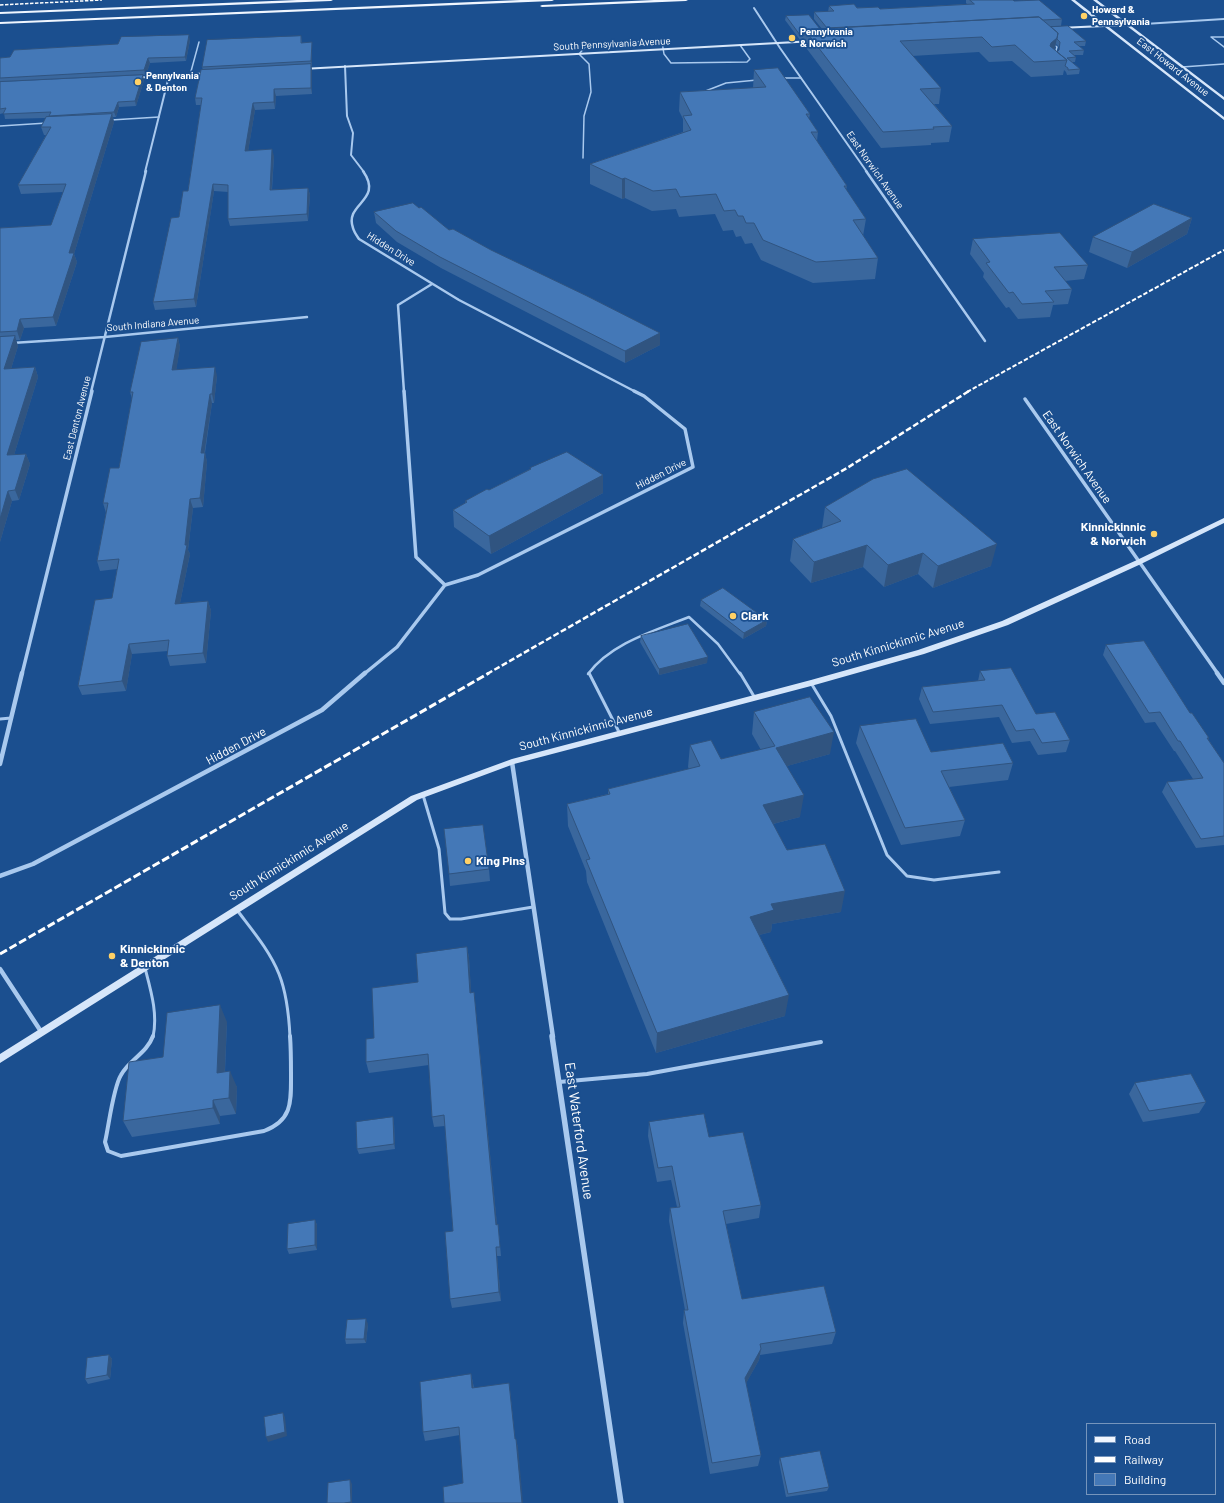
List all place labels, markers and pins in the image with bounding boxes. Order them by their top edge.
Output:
place label: Howard & Pennsylvania [1092,4,1150,28]
marker: Howard & Pennsylvania [1079,11,1089,21]
place label: Pennylvania & Norwich [800,26,853,50]
marker: Pennylvania & Norwich [787,33,797,43]
place label: Pennylvania & Denton [146,70,199,94]
marker: Pennylvania & Denton [133,77,143,87]
place label: Kinnickinnic & Norwich [1081,520,1146,548]
marker: Kinnickinnic & Norwich [1149,529,1159,539]
place label: Clark [741,609,769,623]
marker: Clark [728,611,738,621]
place label: King Pins [476,854,525,868]
marker: King Pins [463,856,473,866]
place label: Kinnickinnic & Denton [120,942,185,970]
marker: Kinnickinnic & Denton [107,951,117,961]

